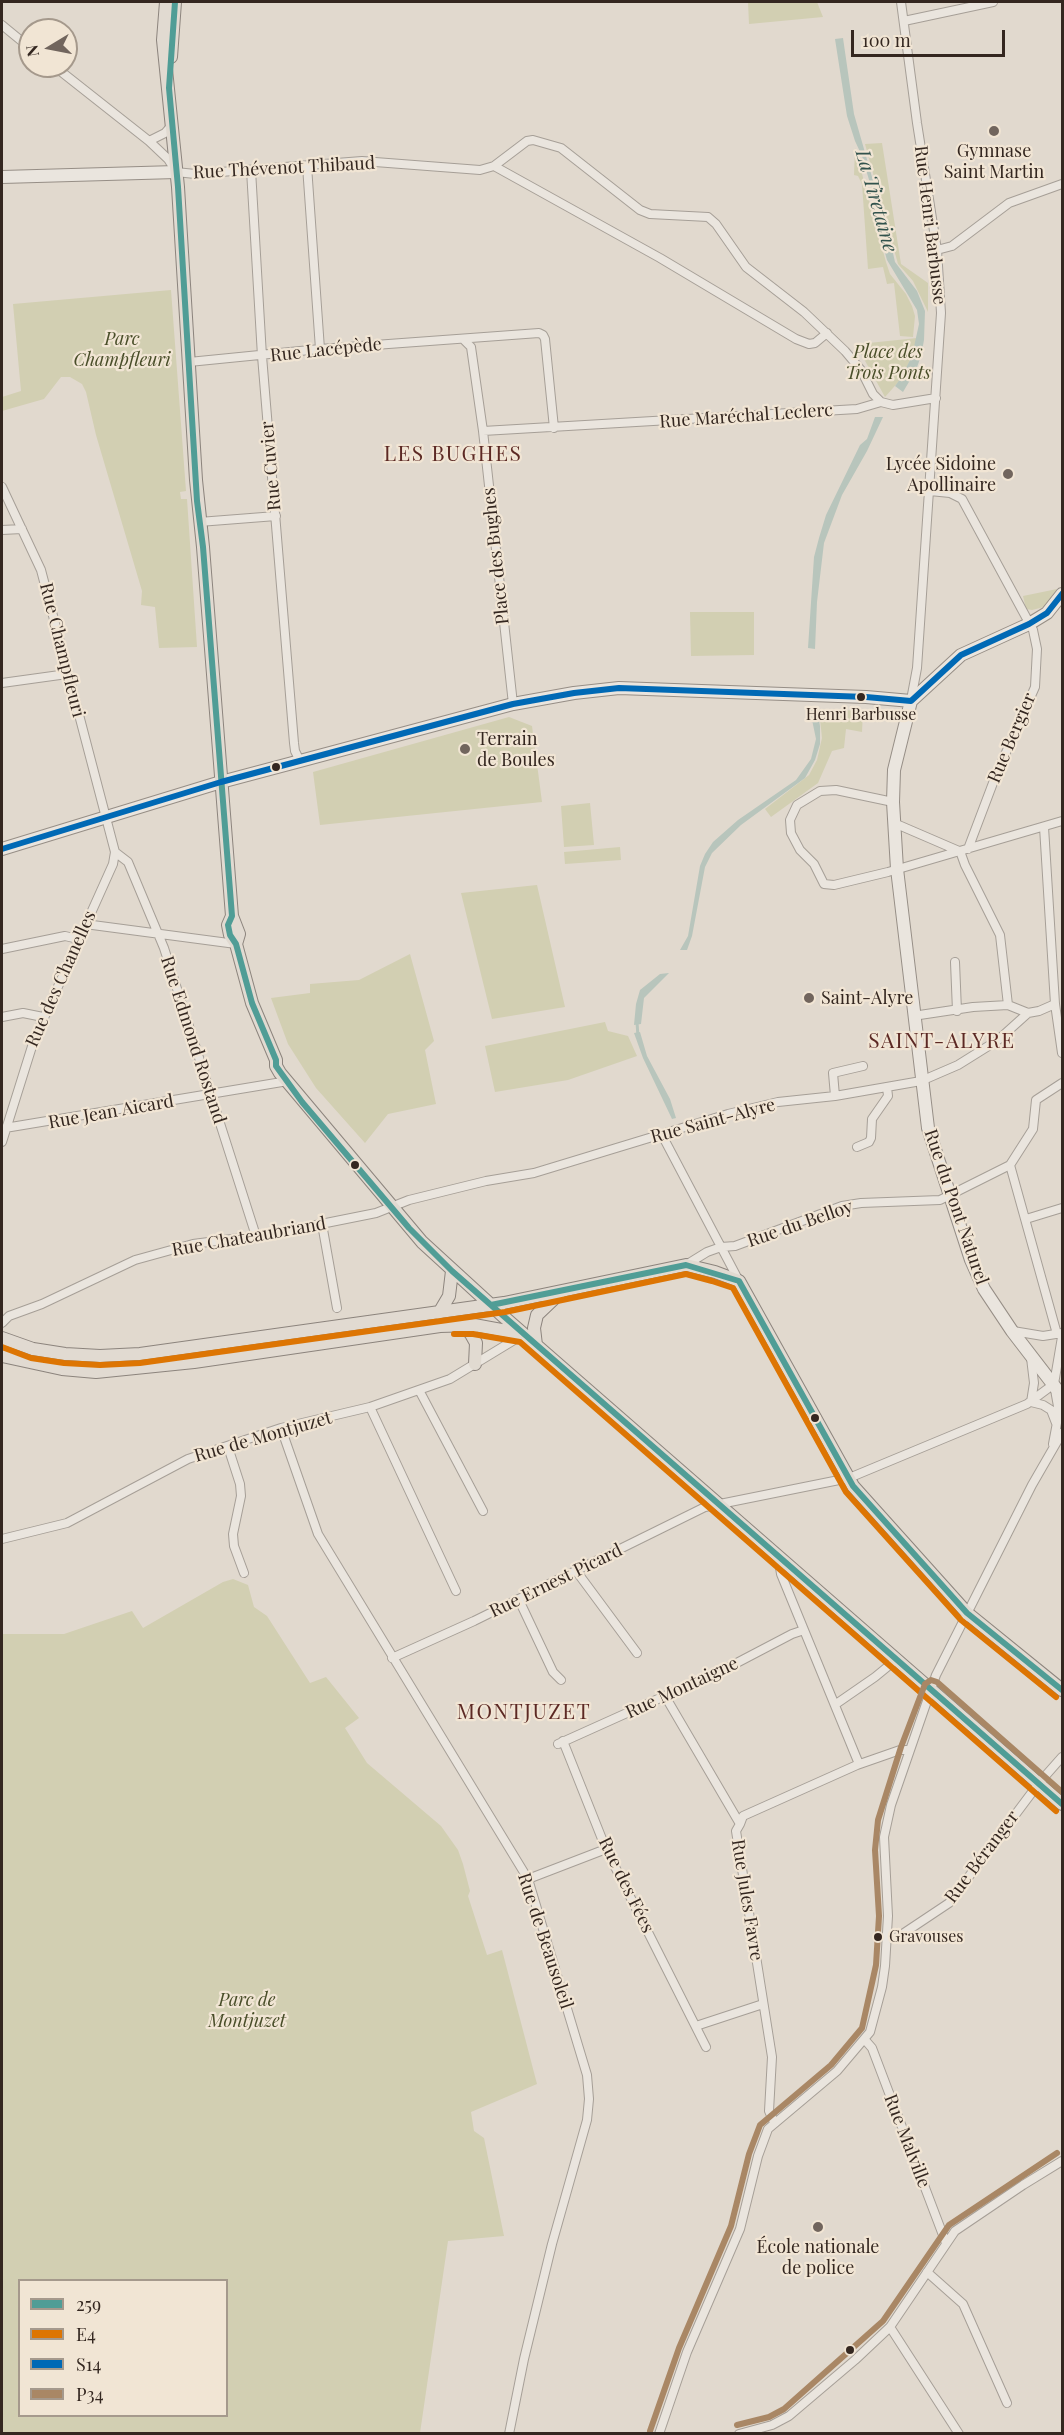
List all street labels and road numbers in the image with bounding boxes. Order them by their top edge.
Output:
street label: Rue Henri Barbusse [910,144,950,306]
street label: Rue Thévenot Thibaud [192,152,376,184]
street label: Rue Lacépède [269,333,383,367]
street label: Rue Maréchal Leclerc [659,399,833,433]
street label: Rue Cuvier [256,420,286,512]
street label: Place des Bughes [478,486,514,626]
street label: Rue Champfleuri [35,580,89,720]
street label: Rue Bergier [983,690,1041,786]
street label: Rue des Chanelles [21,908,101,1050]
street label: Rue Edmond Rostand [156,954,230,1126]
street label: Rue Jean Aicard [47,1090,175,1134]
street label: Rue Saint-Alyre [648,1094,778,1148]
street label: Rue du Pont Naturel [919,1126,993,1288]
street label: Rue du Belloy [744,1196,856,1252]
street label: Rue Chateaubriand [170,1213,328,1261]
street label: Rue de Montjuzet [192,1407,334,1467]
street label: Rue Ernest Picard [486,1539,626,1623]
street label: Rue Montaigne [622,1653,742,1723]
street label: Rue Béranger [940,1807,1024,1907]
street label: Rue des Fées [594,1834,658,1936]
street label: Rue Jules Favre [727,1838,767,1962]
street label: Rue de Beausoleil [513,1870,577,2012]
street label: Rue Malville [879,2091,935,2191]

